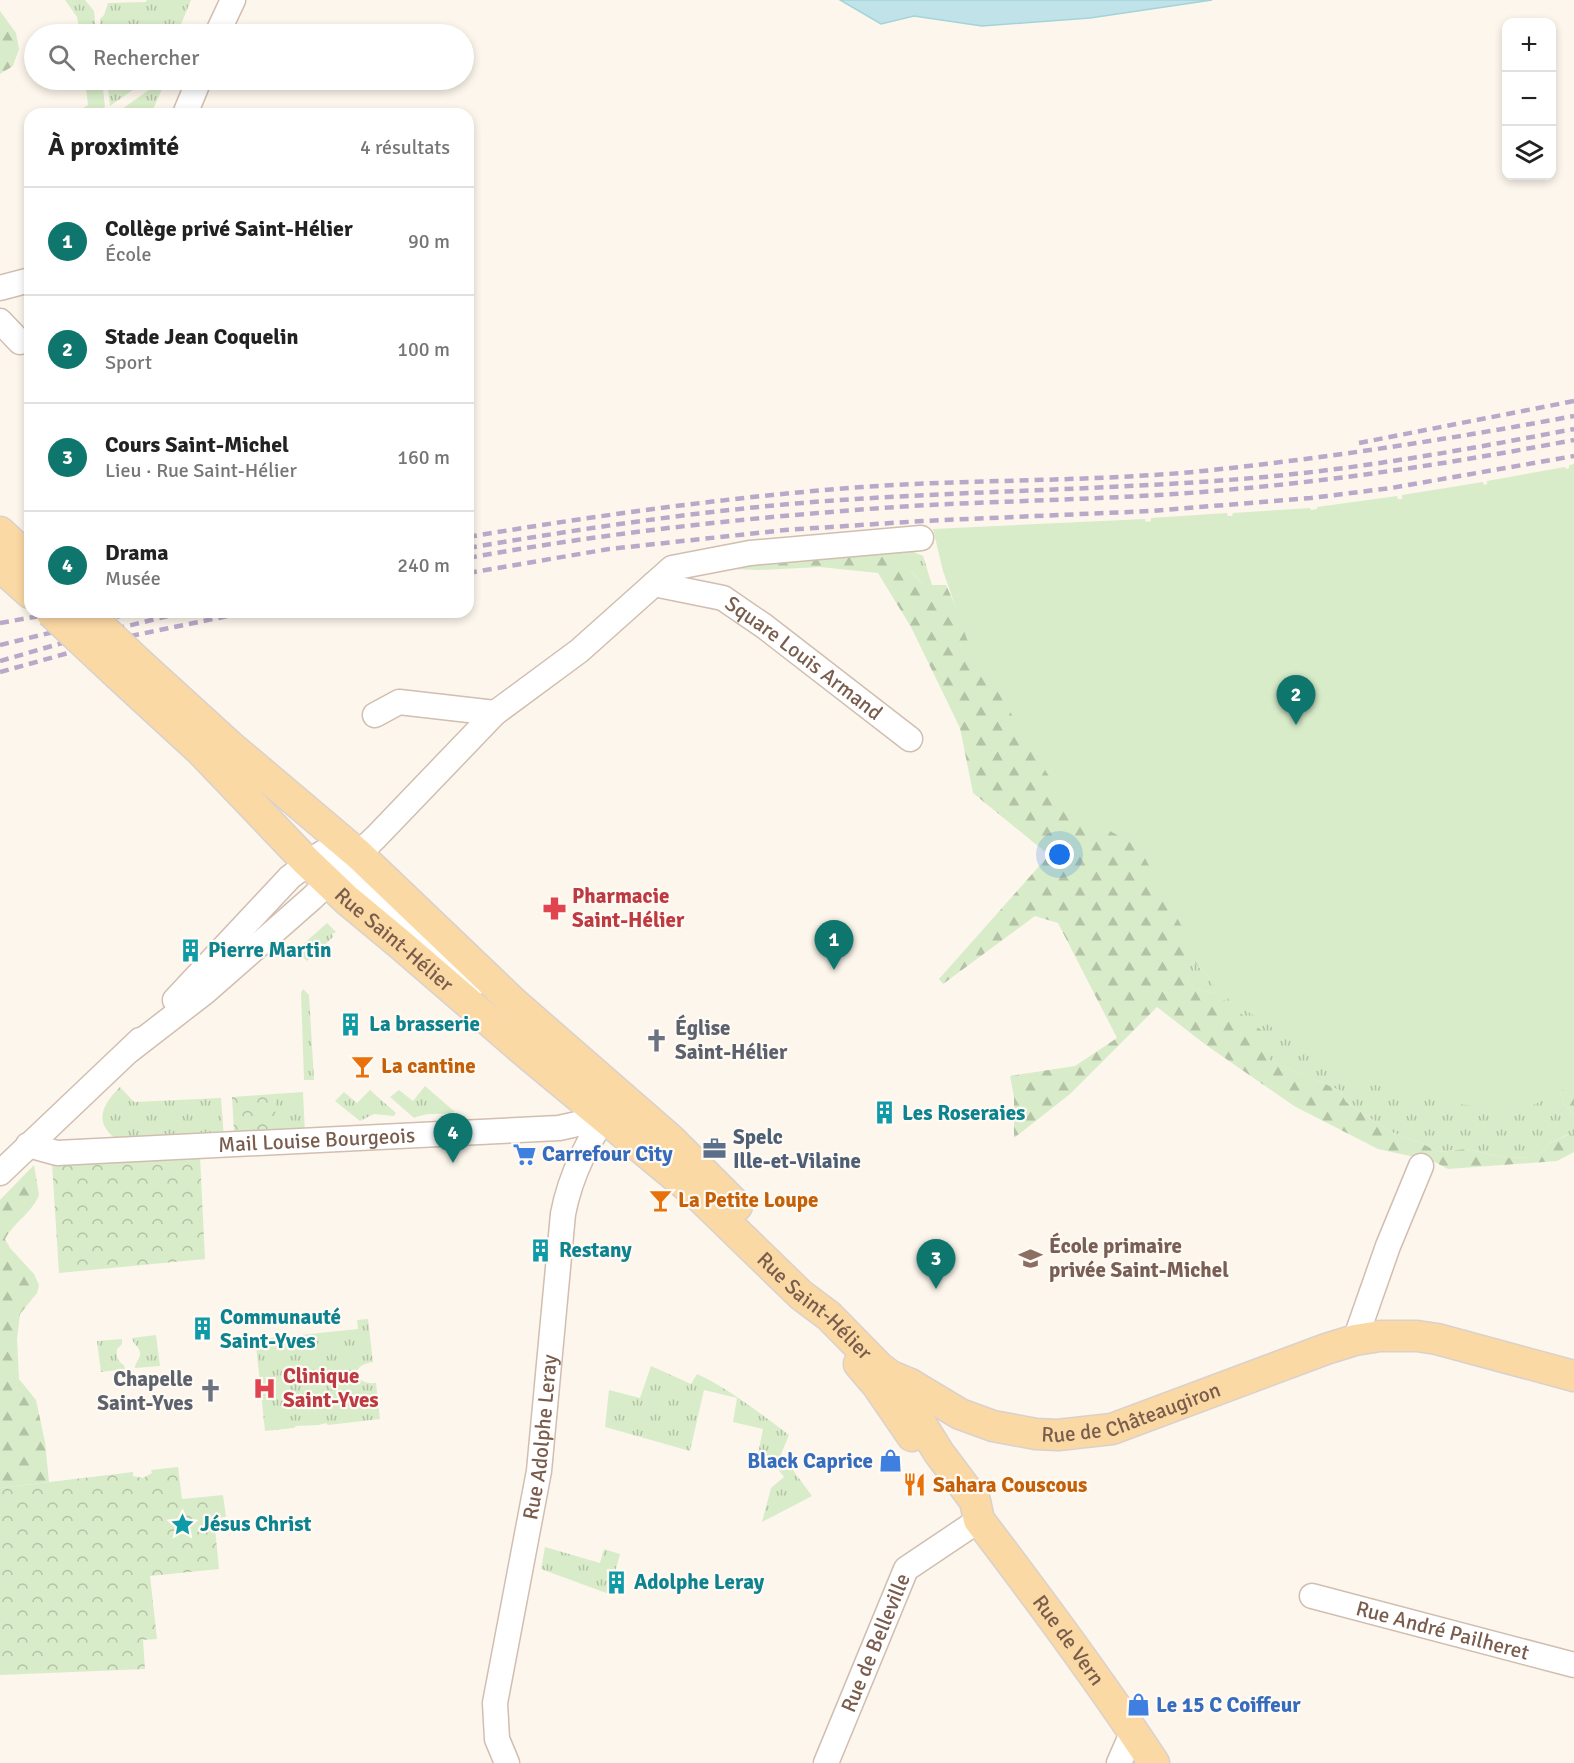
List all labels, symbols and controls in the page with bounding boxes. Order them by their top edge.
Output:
map controls [1502,18,1556,180]
button: + [1502,18,1556,72]
search box [24,24,474,90]
icon: search [45,41,78,74]
text: Rechercher [93,44,199,71]
button: − [1502,72,1556,126]
button: layers [1502,126,1556,180]
text: À proximité [48,131,179,163]
text: 4 résultats [360,135,450,160]
text: Collège privé Saint-Hélier [105,215,353,242]
text: 1 [62,229,73,254]
text: 90 m [408,229,450,254]
text: École [105,242,152,267]
text: Stade Jean Coquelin [105,323,299,350]
text: 2 [62,337,73,362]
text: 100 m [397,337,450,362]
text: Sport [105,350,152,375]
text: Cours Saint-Michel [105,431,289,458]
text: 3 [62,445,73,470]
text: 160 m [397,445,450,470]
text: Lieu · Rue Saint-Hélier [105,458,297,483]
text: Drama [105,539,169,566]
text: 4 [62,553,73,578]
text: 240 m [397,553,450,578]
text: Musée [105,566,161,591]
street label: Square Louis Armand [720,590,887,726]
pin: 2 [1276,676,1316,725]
your location [1045,840,1074,869]
street label: Rue Saint-Hélier [329,882,459,997]
place label: Pharmacie Saint-Hélier [572,883,685,933]
pharmacy icon: Pharmacie Saint-Hélier [541,895,567,921]
pin: 1 [814,920,854,970]
building icon: Pierre Martin [177,937,203,963]
place label: Pierre Martin [208,937,332,963]
building icon: La brasserie [338,1011,364,1037]
place label: La brasserie [369,1011,480,1037]
place label: Église Saint-Hélier [675,1014,788,1065]
church icon: Église Saint-Hélier [644,1027,670,1053]
bar icon: La cantine [350,1053,376,1079]
place label: La cantine [381,1053,476,1079]
building icon: Les Roseraies [871,1100,897,1126]
place label: Les Roseraies [902,1100,1025,1126]
pin: 4 [434,1114,472,1163]
street label: Mail Louise Bourgeois [218,1122,416,1158]
place label: Spelc Ille-et-Vilaine [733,1124,861,1174]
office icon: Spelc Ille-et-Vilaine [702,1136,728,1162]
supermarket icon: Carrefour City [511,1141,537,1167]
place label: Carrefour City [542,1141,673,1167]
bar icon: La Petite Loupe [647,1187,673,1213]
place label: La Petite Loupe [678,1187,818,1213]
place label: École primaire privée Saint-Michel [1049,1232,1229,1283]
building icon: Restany [528,1237,554,1263]
place label: Restany [559,1237,632,1263]
pin: 3 [916,1240,956,1289]
school or university icon: École primaire privée Saint-Michel [1018,1245,1044,1271]
street label: Rue Saint-Hélier [752,1246,878,1366]
place label: Communauté Saint-Yves [220,1304,341,1354]
building icon: Communauté Saint-Yves [189,1316,215,1342]
street label: Rue Adolphe Leray [517,1353,563,1522]
place label: Clinique Saint-Yves [283,1363,379,1413]
place label: Chapelle Saint-Yves [97,1366,193,1416]
hospital icon: Clinique Saint-Yves [252,1375,278,1401]
street label: Rue de Châteaugiron [1041,1377,1224,1448]
church icon: Chapelle Saint-Yves [198,1378,224,1404]
place label: Black Caprice [747,1448,873,1474]
shop icon: Black Caprice [878,1448,904,1474]
restaurant icon: Sahara Couscous [902,1472,928,1498]
place label: Sahara Couscous [933,1472,1087,1498]
place icon: Jésus Christ [169,1511,195,1537]
place label: Jésus Christ [200,1511,312,1537]
building icon: Adolphe Leray [603,1569,629,1595]
place label: Adolphe Leray [634,1569,765,1595]
street label: Rue de Belleville [835,1570,916,1716]
street label: Rue de Vern [1027,1590,1110,1691]
street label: Rue André Pailheret [1353,1595,1532,1666]
shop icon: Le 15 C Coiffeur [1125,1692,1151,1718]
place label: Le 15 C Coiffeur [1156,1692,1301,1718]

